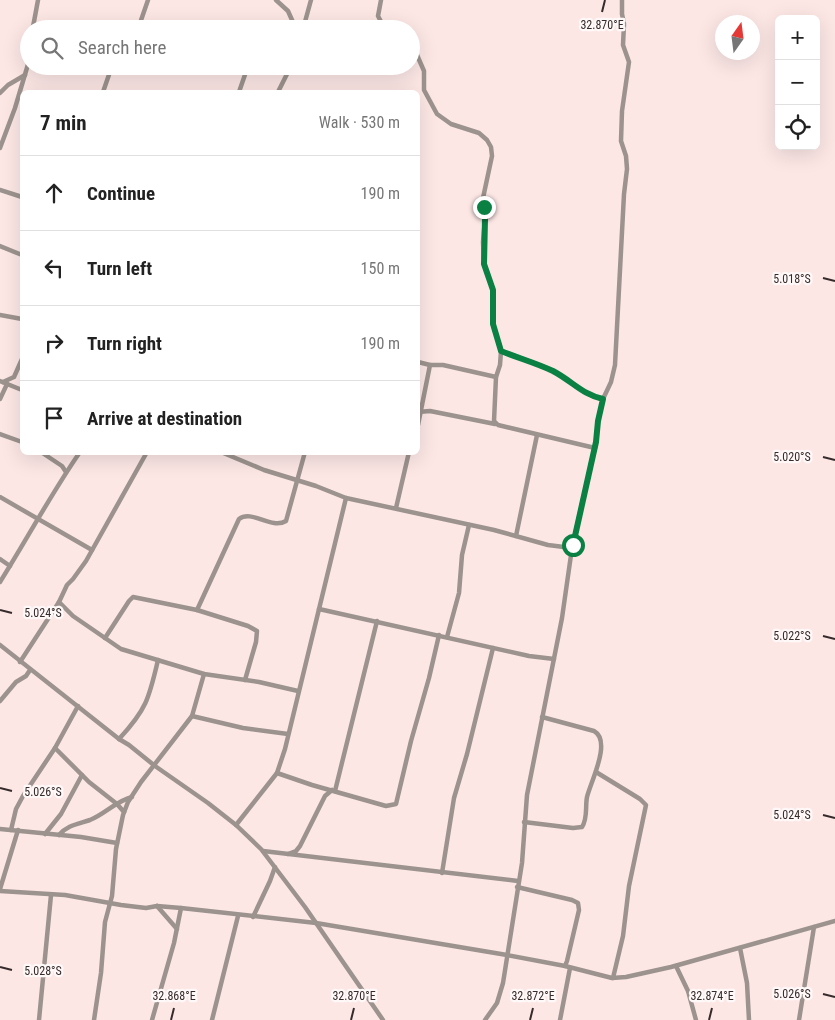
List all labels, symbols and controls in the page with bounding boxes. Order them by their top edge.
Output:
north arrow [715,15,760,60]
map controls [775,15,820,150]
button: + [775,15,820,60]
text: 32.870°E [580,18,624,32]
search box [20,20,420,75]
icon: search [38,34,66,62]
text: Search here [78,36,166,59]
button: − [775,60,820,105]
button: locate [775,105,820,150]
text: 7 min [40,111,87,135]
text: Walk · 530 m [319,113,400,132]
icon: ahead [40,179,68,207]
text: Continue [87,182,155,205]
text: 190 m [361,184,400,203]
route end [473,196,496,219]
icon: left [40,254,68,282]
text: Turn left [87,257,152,280]
text: 150 m [361,259,400,278]
text: 5.018°S [773,272,811,286]
icon: right [40,329,68,357]
text: Turn right [87,332,162,355]
text: 190 m [361,334,400,353]
icon: arrive [40,404,68,432]
text: Arrive at destination [87,407,242,430]
text: 5.020°S [773,450,811,464]
route start [562,534,585,557]
text: 5.024°S [24,606,62,620]
text: 5.022°S [773,629,811,643]
text: 5.026°S [24,785,62,799]
text: 5.024°S [773,808,811,822]
text: 5.028°S [24,964,62,978]
text: 5.026°S [773,987,811,1001]
text: 32.868°E [152,989,196,1003]
text: 32.870°E [332,989,376,1003]
text: 32.872°E [511,989,555,1003]
text: 32.874°E [690,989,734,1003]

